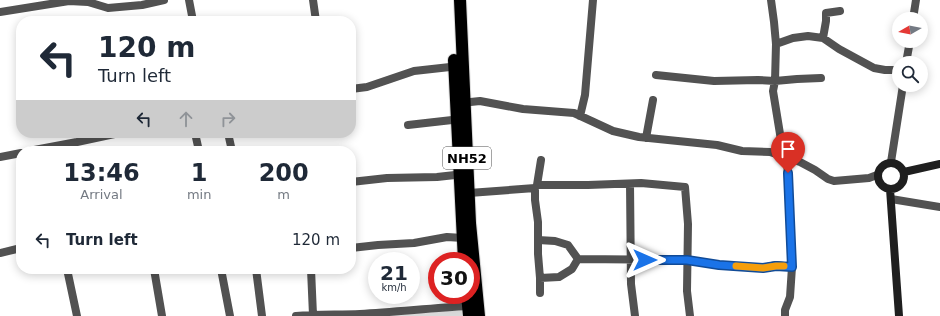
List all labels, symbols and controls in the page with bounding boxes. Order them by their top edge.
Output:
north arrow [892,12,928,48]
map controls [892,12,928,92]
text: 120 m [98,31,195,64]
icon: left [32,32,84,84]
button: search [892,56,928,92]
text: Turn left [98,65,171,86]
icon: left [133,108,155,130]
icon: ahead [175,108,197,130]
icon: right [217,108,239,130]
pin [771,132,805,173]
icon: arrive [777,138,799,160]
road number: NH52 [443,147,491,169]
text: 13:46 [63,159,140,187]
text: 1 [191,159,207,187]
text: 200 [259,159,309,187]
text: Arrival [80,187,123,202]
text: min [187,187,211,202]
text: m [277,187,290,202]
icon: left [32,229,54,251]
text: Turn left [66,231,138,249]
text: 120 m [292,231,340,249]
position arrow [624,239,666,281]
speed limit sign: 30 [428,252,480,304]
text: 21 [380,261,408,285]
text: km/h [381,282,407,293]

